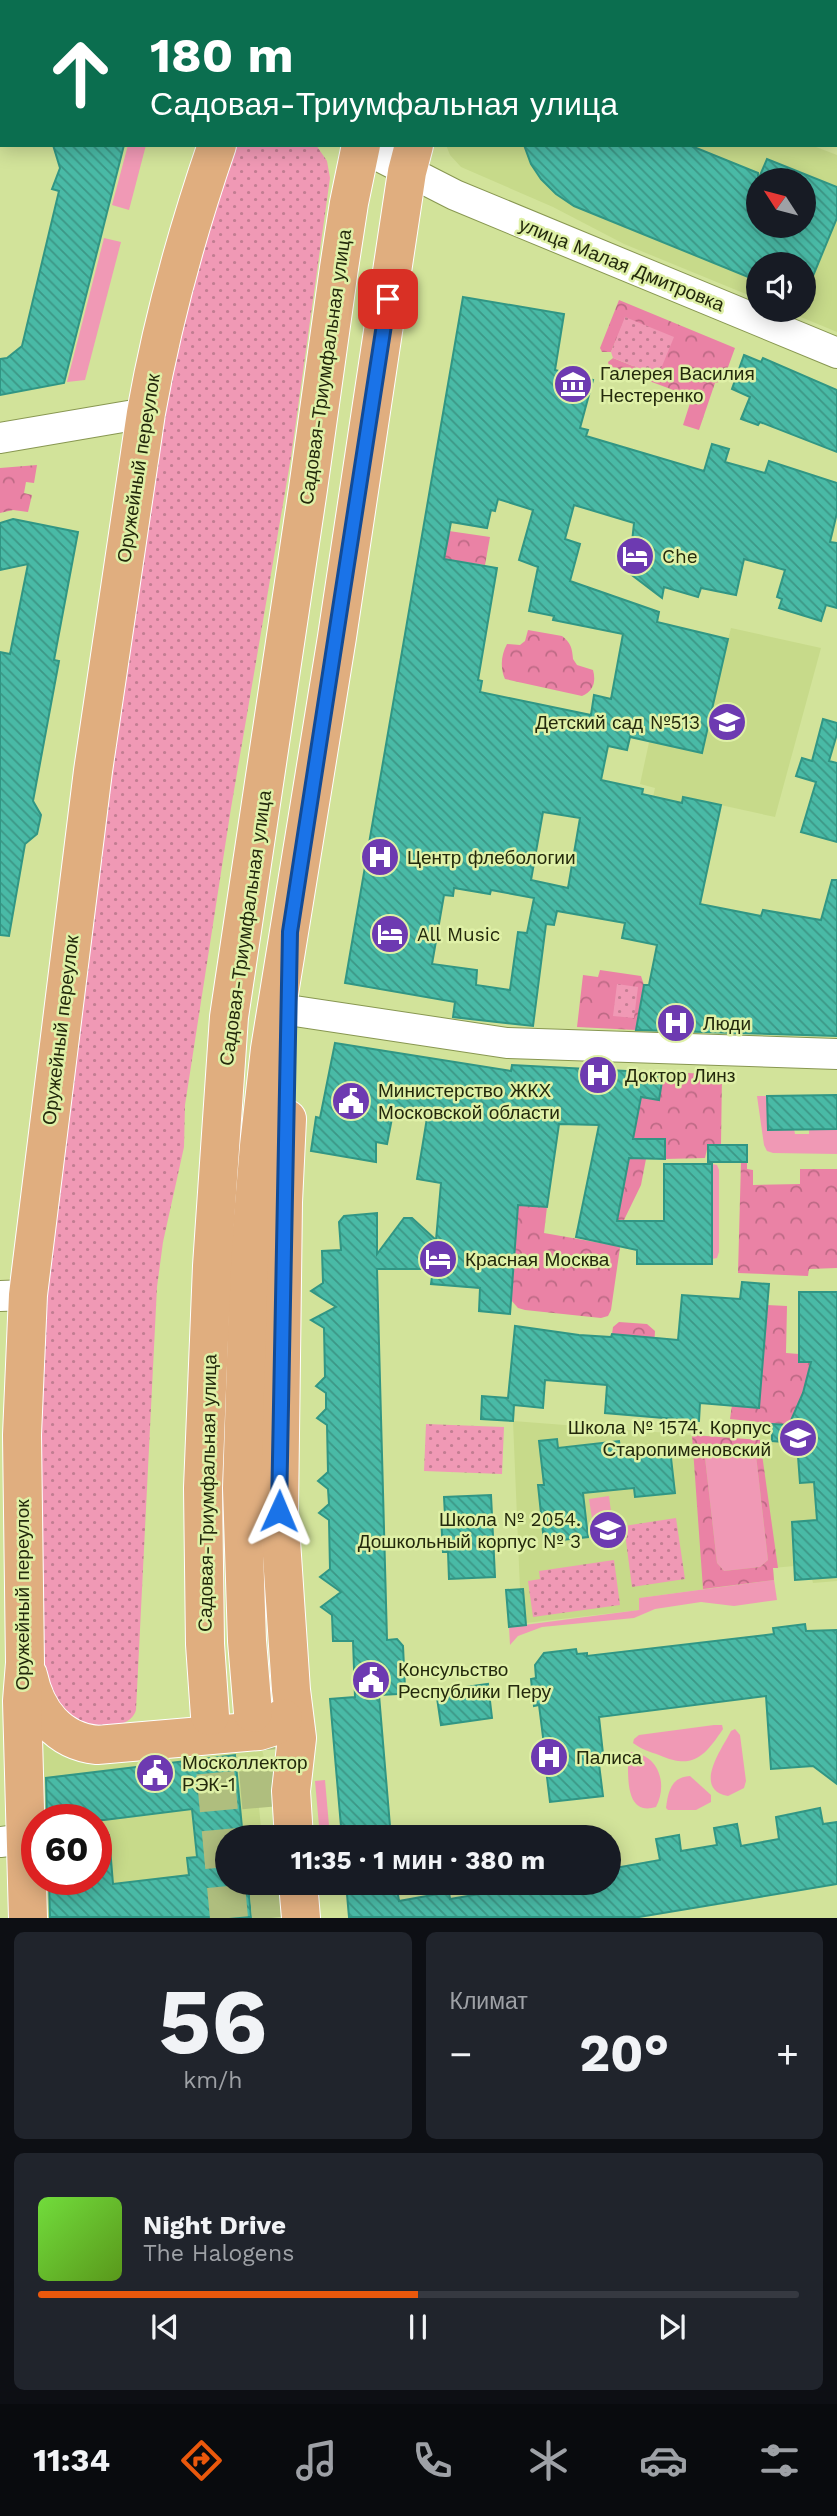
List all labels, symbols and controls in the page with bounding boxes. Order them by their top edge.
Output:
text: 180 m [150,26,294,84]
icon: ahead [35,28,126,119]
text: Садовая-Триумфальная улица [150,85,618,123]
north arrow [746,168,816,238]
map controls [746,168,816,322]
street label: улица Малая Дмитровка [516,213,728,316]
street label: Садовая-Триумфальная улица [295,227,356,506]
button: sound [746,252,816,322]
pin [358,269,418,329]
icon: arrive [369,280,407,318]
place label: Галерея Василия Нестеренко [600,362,755,407]
museum icon: Галерея Василия Нестеренко [552,363,594,405]
street label: Оружейный переулок [112,371,165,564]
hotel icon: Che [614,535,656,577]
place label: Che [662,545,698,568]
school or university icon: Детский сад №513 [706,701,748,743]
place label: Детский сад №513 [535,711,700,734]
street label: Садовая-Триумфальная улица [215,788,276,1067]
hospital icon: Центр флебологии [359,836,401,878]
place label: Центр флебологии [407,846,576,869]
hotel icon: All Music [369,913,411,955]
place label: All Music [417,923,501,946]
street label: Оружейный переулок [37,933,84,1126]
hospital icon: Люди [655,1002,697,1044]
place label: Люди [703,1012,751,1035]
hospital icon: Доктор Линз [577,1054,619,1096]
place label: Доктор Линз [625,1064,736,1087]
place label: Министерство ЖКХ Московской области [378,1079,560,1124]
public building icon: Министерство ЖКХ Московской области [330,1080,372,1122]
hotel icon: Красная Москва [417,1238,459,1280]
place label: Красная Москва [465,1248,610,1271]
street label: Садовая-Триумфальная улица [194,1353,221,1632]
place label: Школа № 1574. Корпус Старопименовский [568,1416,771,1461]
school or university icon: Школа № 1574. Корпус Старопименовский [777,1417,819,1459]
position arrow [242,1474,316,1548]
street label: Оружейный переулок [11,1499,34,1691]
place label: Школа № 2054. Дошкольный корпус № 3 [358,1508,581,1553]
school or university icon: Школа № 2054. Дошкольный корпус № 3 [587,1509,629,1551]
place label: Консульство Республики Перу [398,1658,552,1703]
public building icon: Консульство Республики Перу [350,1659,392,1701]
hospital icon: Палиса [528,1736,570,1778]
place label: Палиса [576,1746,642,1769]
place label: Москоллектор РЭК-1 [182,1751,308,1796]
public building icon: Москоллектор РЭК-1 [134,1752,176,1794]
speed limit sign: 60 [21,1804,112,1895]
text: 11:35 · 1 мин · 380 m [291,1845,545,1875]
text: 56 [158,1968,267,2075]
text: Климат [450,1988,528,2015]
text: 20° [579,2023,669,2084]
text: − [450,2032,472,2076]
text: + [776,2032,799,2076]
text: km/h [183,2067,242,2094]
text: Night Drive [143,2210,286,2240]
text: The Halogens [143,2240,294,2267]
icon: previous [146,2308,184,2346]
icon: pause [399,2308,437,2346]
icon: next [653,2308,691,2346]
icon: directions [177,2436,226,2485]
icon: music [292,2436,341,2485]
icon: phone [408,2436,457,2485]
icon: climate [524,2436,573,2485]
icon: car [639,2436,688,2485]
icon: filters [755,2436,804,2485]
text: 11:34 [33,2441,110,2479]

